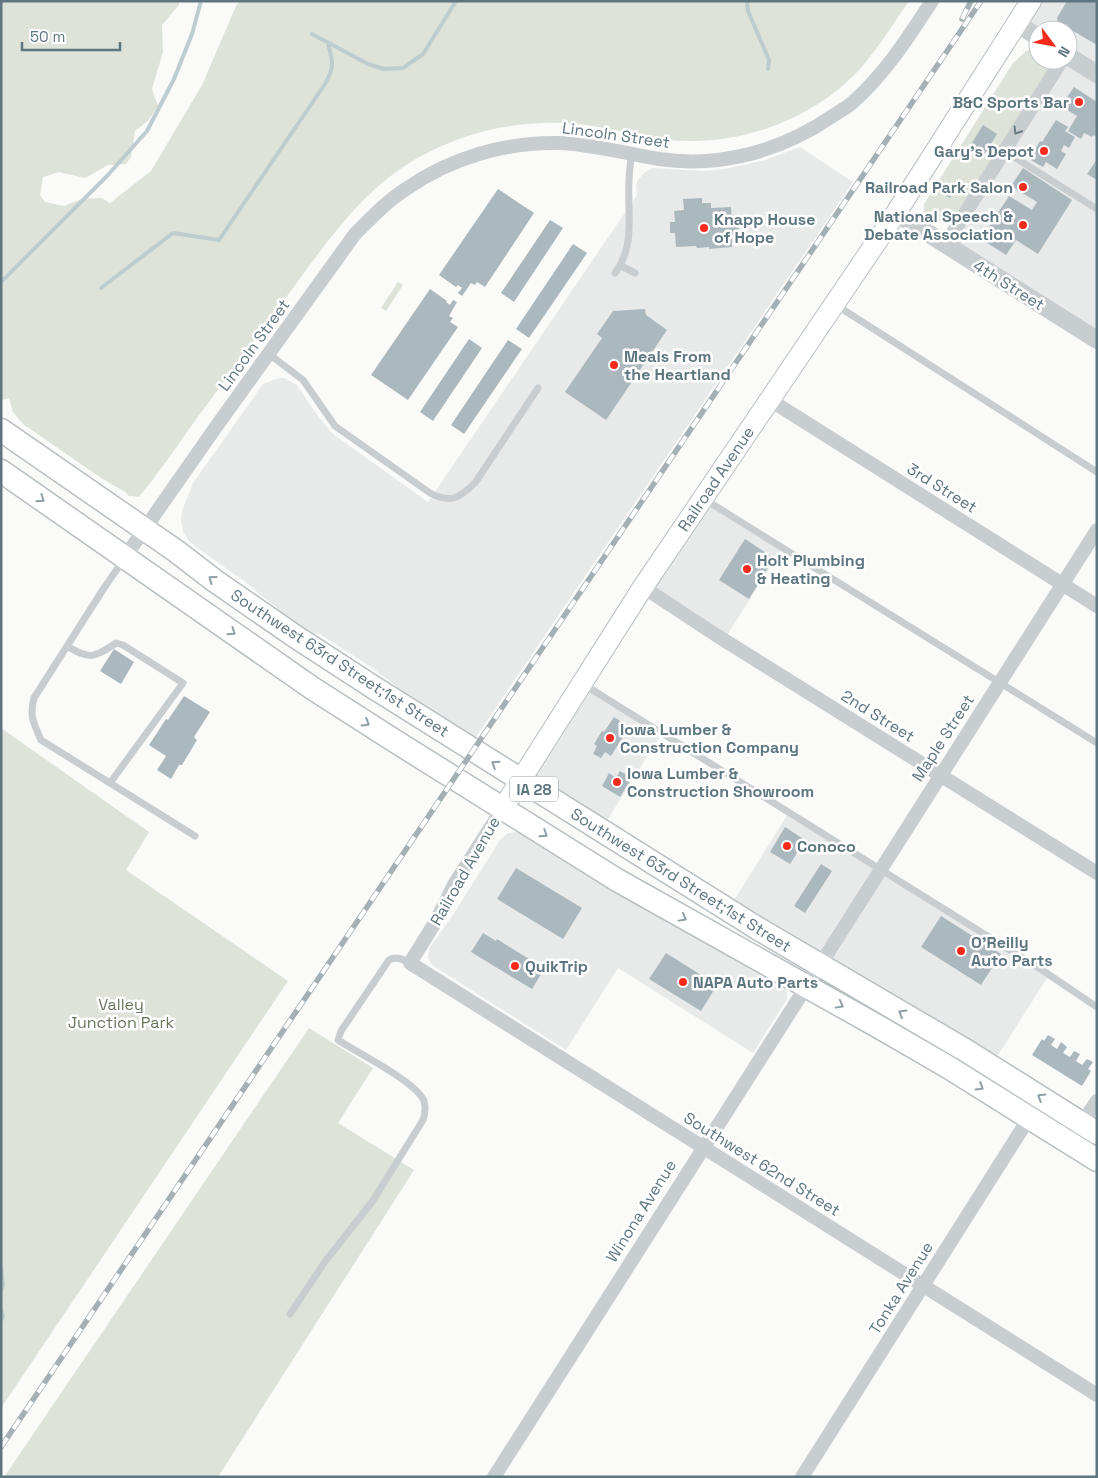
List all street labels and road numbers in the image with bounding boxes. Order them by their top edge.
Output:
street label: Lincoln Street [561,117,671,153]
street label: 4th Street [969,255,1049,315]
street label: Lincoln Street [214,295,294,395]
street label: Railroad Avenue [673,422,759,536]
street label: 3rd Street [903,458,981,518]
street label: Southwest 63rd Street;1st Street [227,584,453,742]
street label: 2nd Street [837,685,919,747]
street label: Maple Street [907,690,979,786]
road number: IA 28 [510,776,558,802]
street label: Southwest 63rd Street;1st Street [567,803,795,957]
street label: Railroad Avenue [425,813,505,929]
street label: Southwest 62nd Street [680,1107,844,1221]
street label: Winona Avenue [601,1156,681,1266]
street label: Tonka Avenue [864,1238,938,1338]

